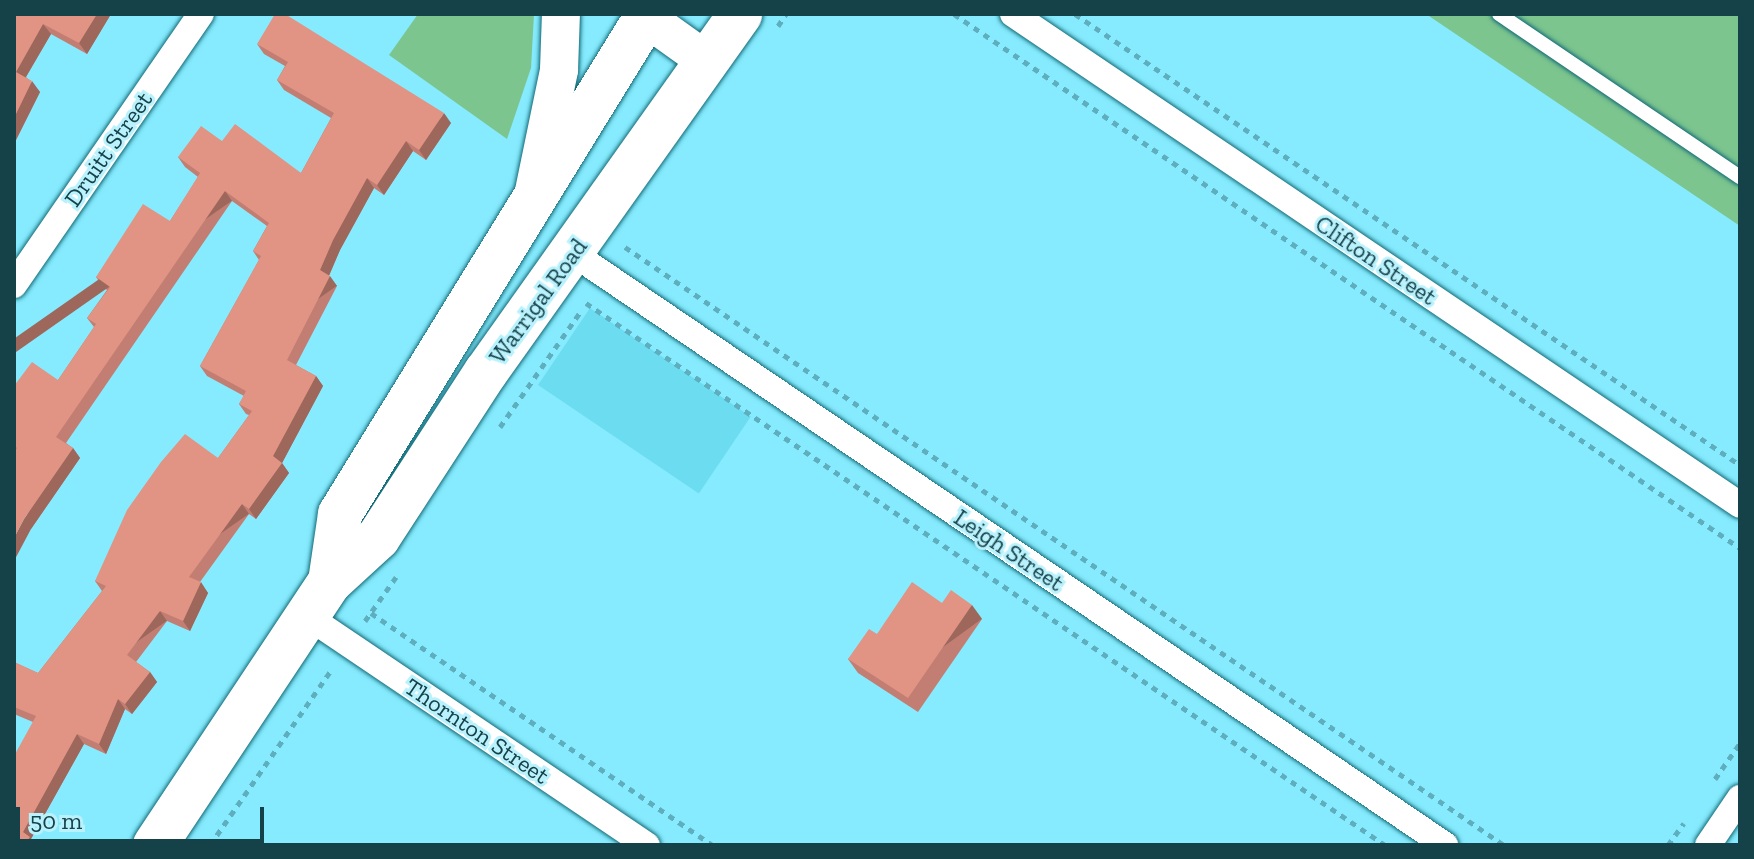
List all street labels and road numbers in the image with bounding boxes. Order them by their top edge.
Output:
street label: Druitt Street [58,86,158,212]
street label: Clifton Street [1310,209,1442,311]
street label: Warrigal Road [483,233,593,369]
street label: Leigh Street [949,503,1069,597]
street label: Thornton Street [399,672,555,790]

